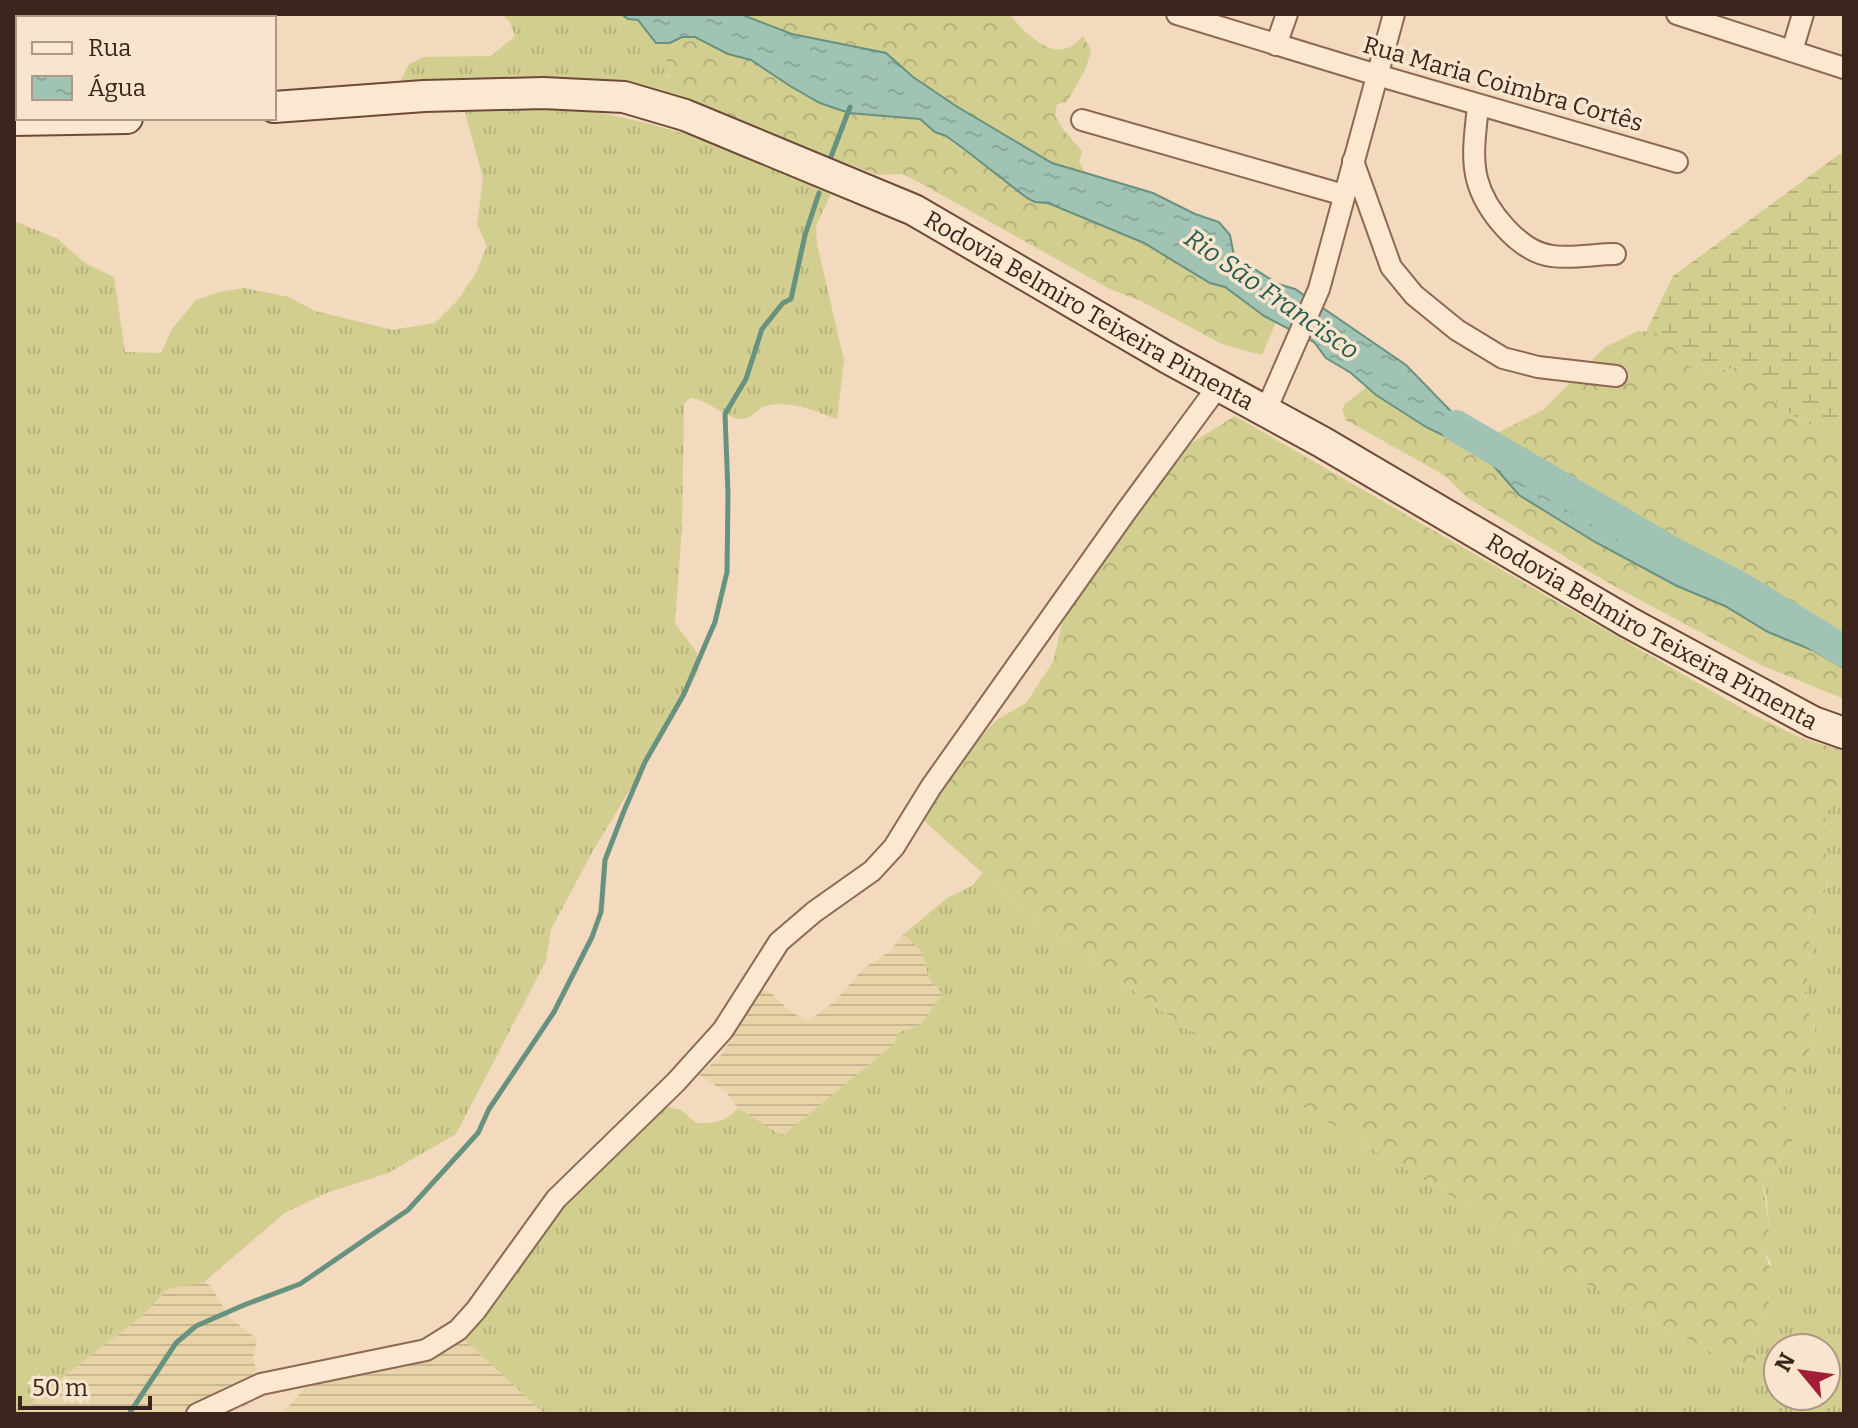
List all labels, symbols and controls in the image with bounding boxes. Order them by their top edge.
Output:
legend [16,16,276,120]
street label: Rua Maria Coimbra Cortês [1360,31,1646,137]
text: Rua [88,34,131,62]
text: Água [88,73,146,102]
street label: Rodovia Belmiro Teixeira Pimenta [919,205,1259,416]
water label: Rio São Francisco [1178,223,1365,366]
street label: Rodovia Belmiro Teixeira Pimenta [1481,528,1822,736]
north arrow [1762,1332,1842,1412]
text: N [1769,1349,1801,1377]
scale bar [20,1360,150,1410]
text: 50 m [32,1374,88,1402]

